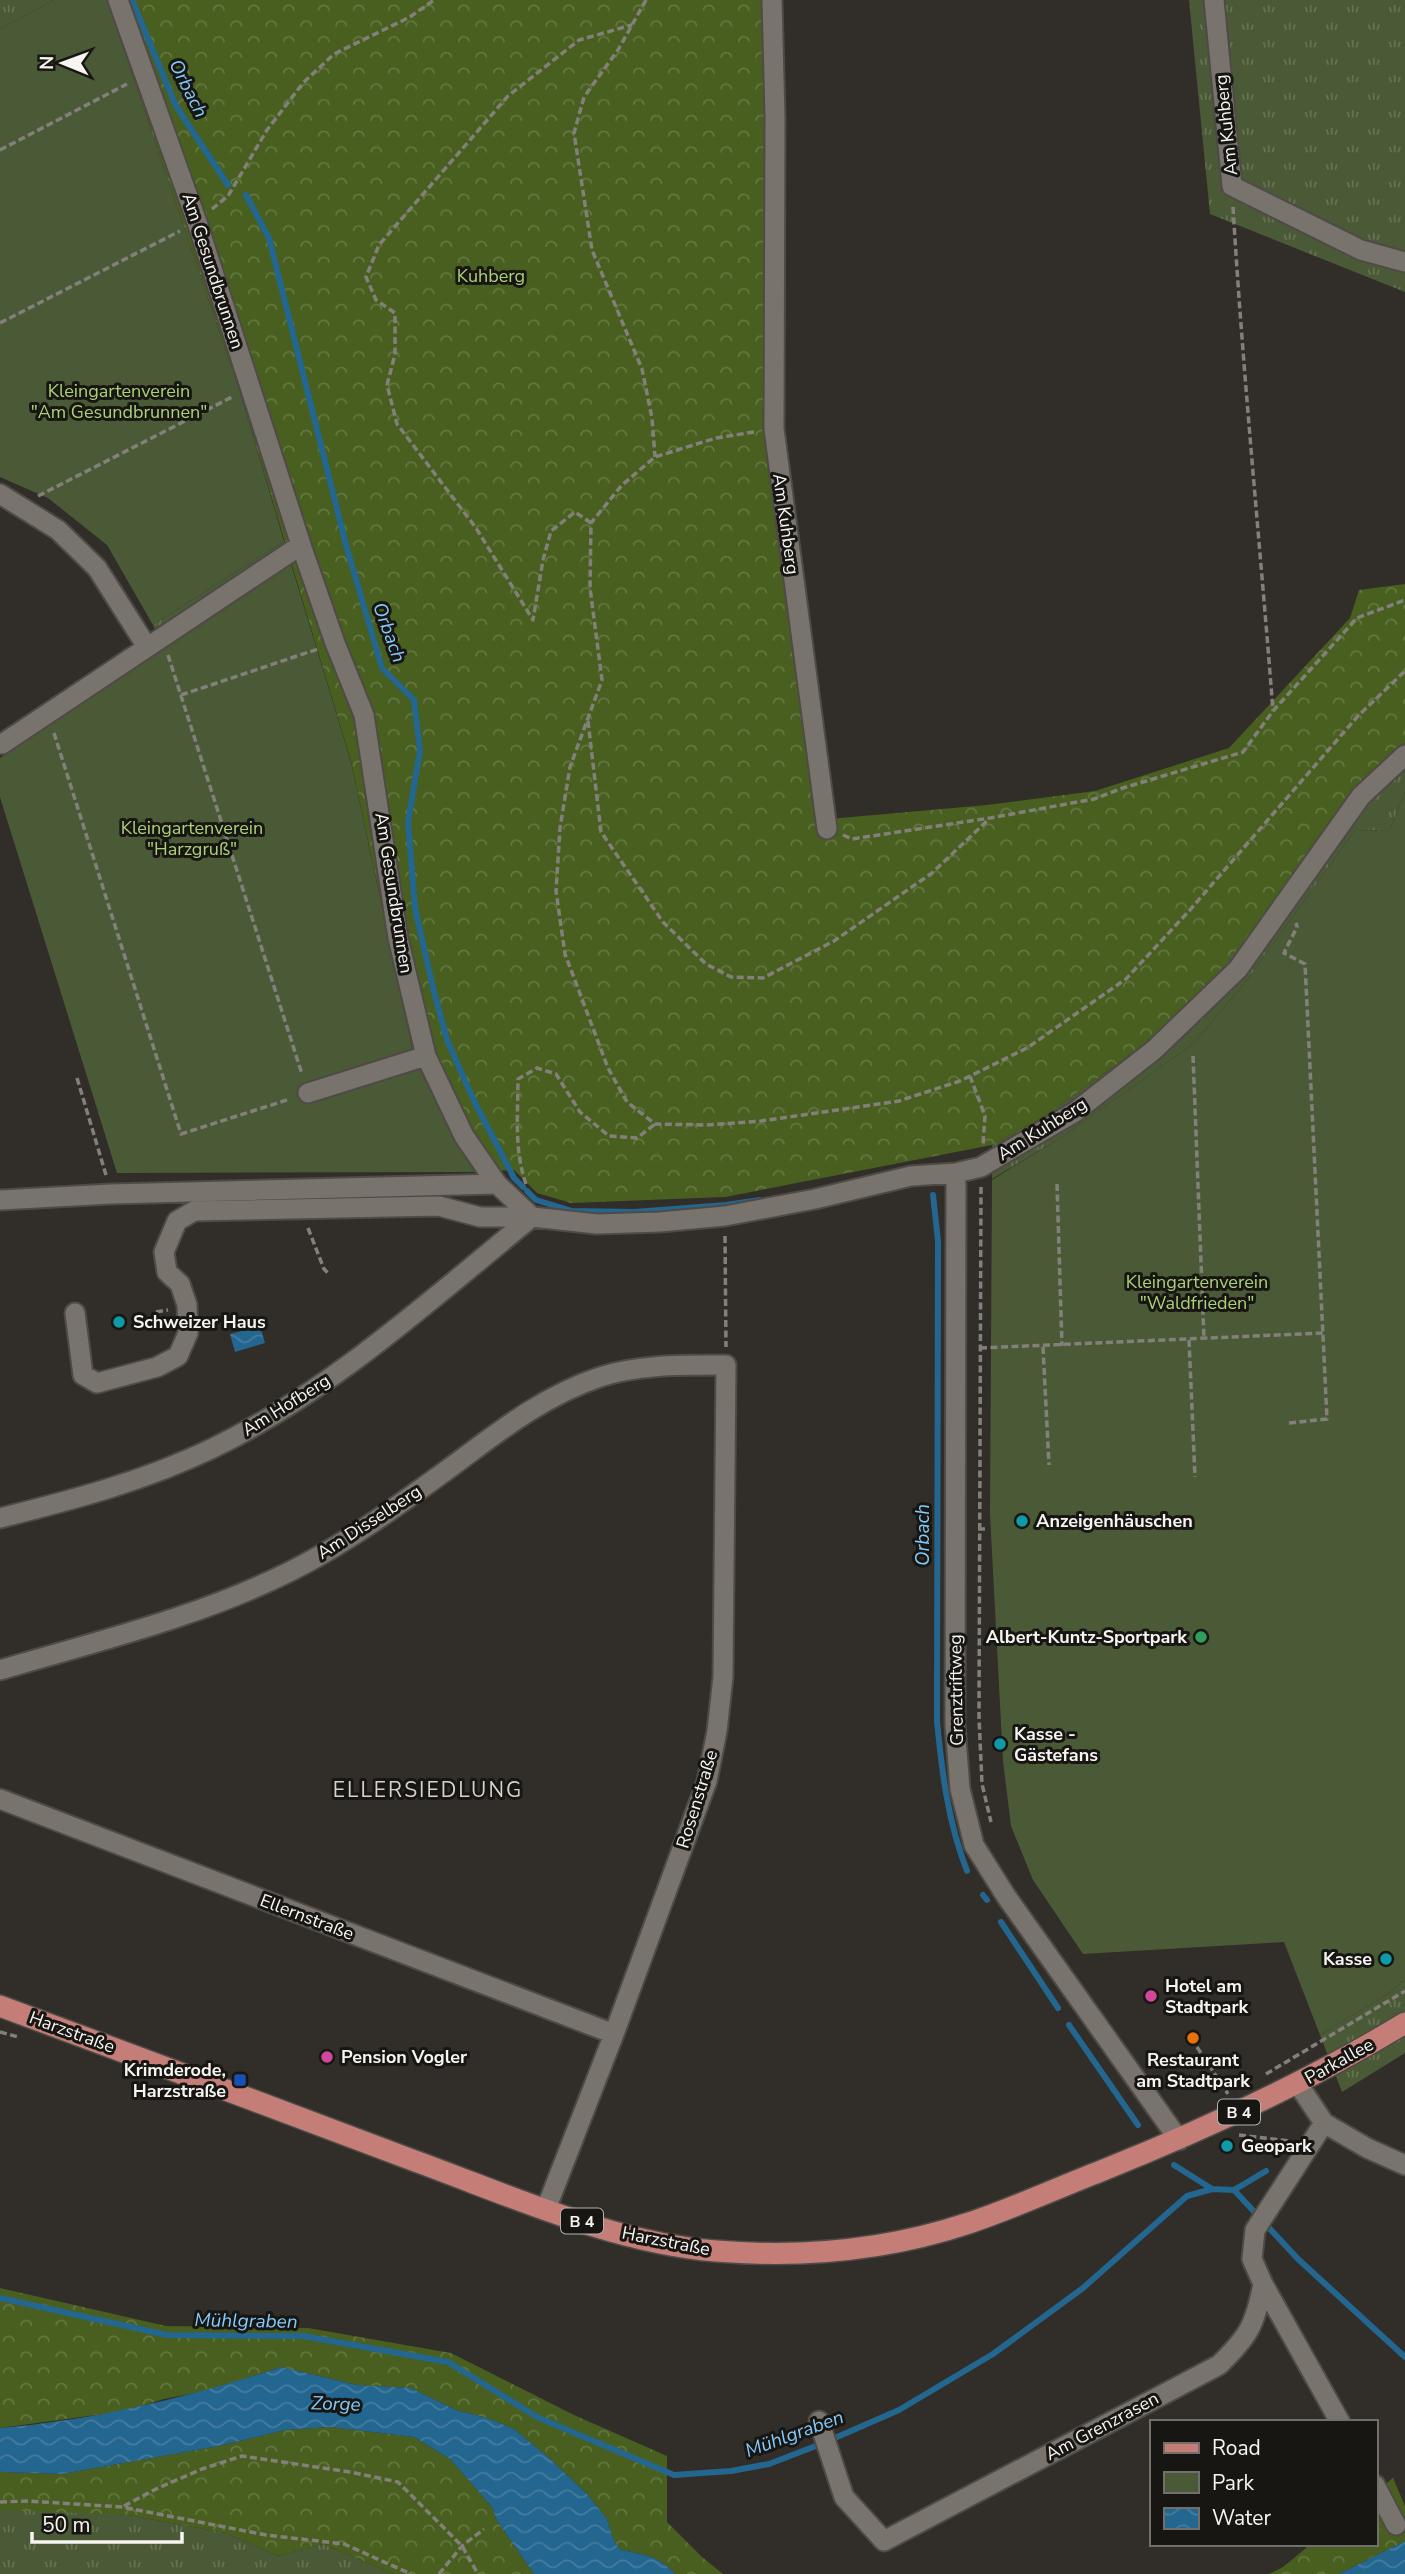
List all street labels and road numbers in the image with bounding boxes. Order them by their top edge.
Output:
street label: Am Kuhberg [1209,73,1243,177]
street label: Am Gesundbrunnen [176,190,250,352]
street label: Am Kuhberg [767,472,805,576]
street label: Am Gesundbrunnen [369,811,419,975]
street label: Am Kuhberg [993,1092,1091,1166]
street label: Am Hofberg [237,1368,335,1442]
street label: Am Disselberg [312,1479,426,1565]
street label: Grenztriftweg [943,1634,969,1746]
street label: Rosenstraße [671,1747,723,1851]
street label: Ellernstraße [257,1888,357,1946]
street label: Harzstraße [26,2005,118,2059]
street label: Parkallee [1300,2032,1378,2090]
road number: B 4 [1218,2100,1260,2124]
road number: B 4 [561,2208,603,2234]
street label: Harzstraße [620,2221,712,2261]
street label: Am Grenzrasen [1041,2386,1163,2466]

